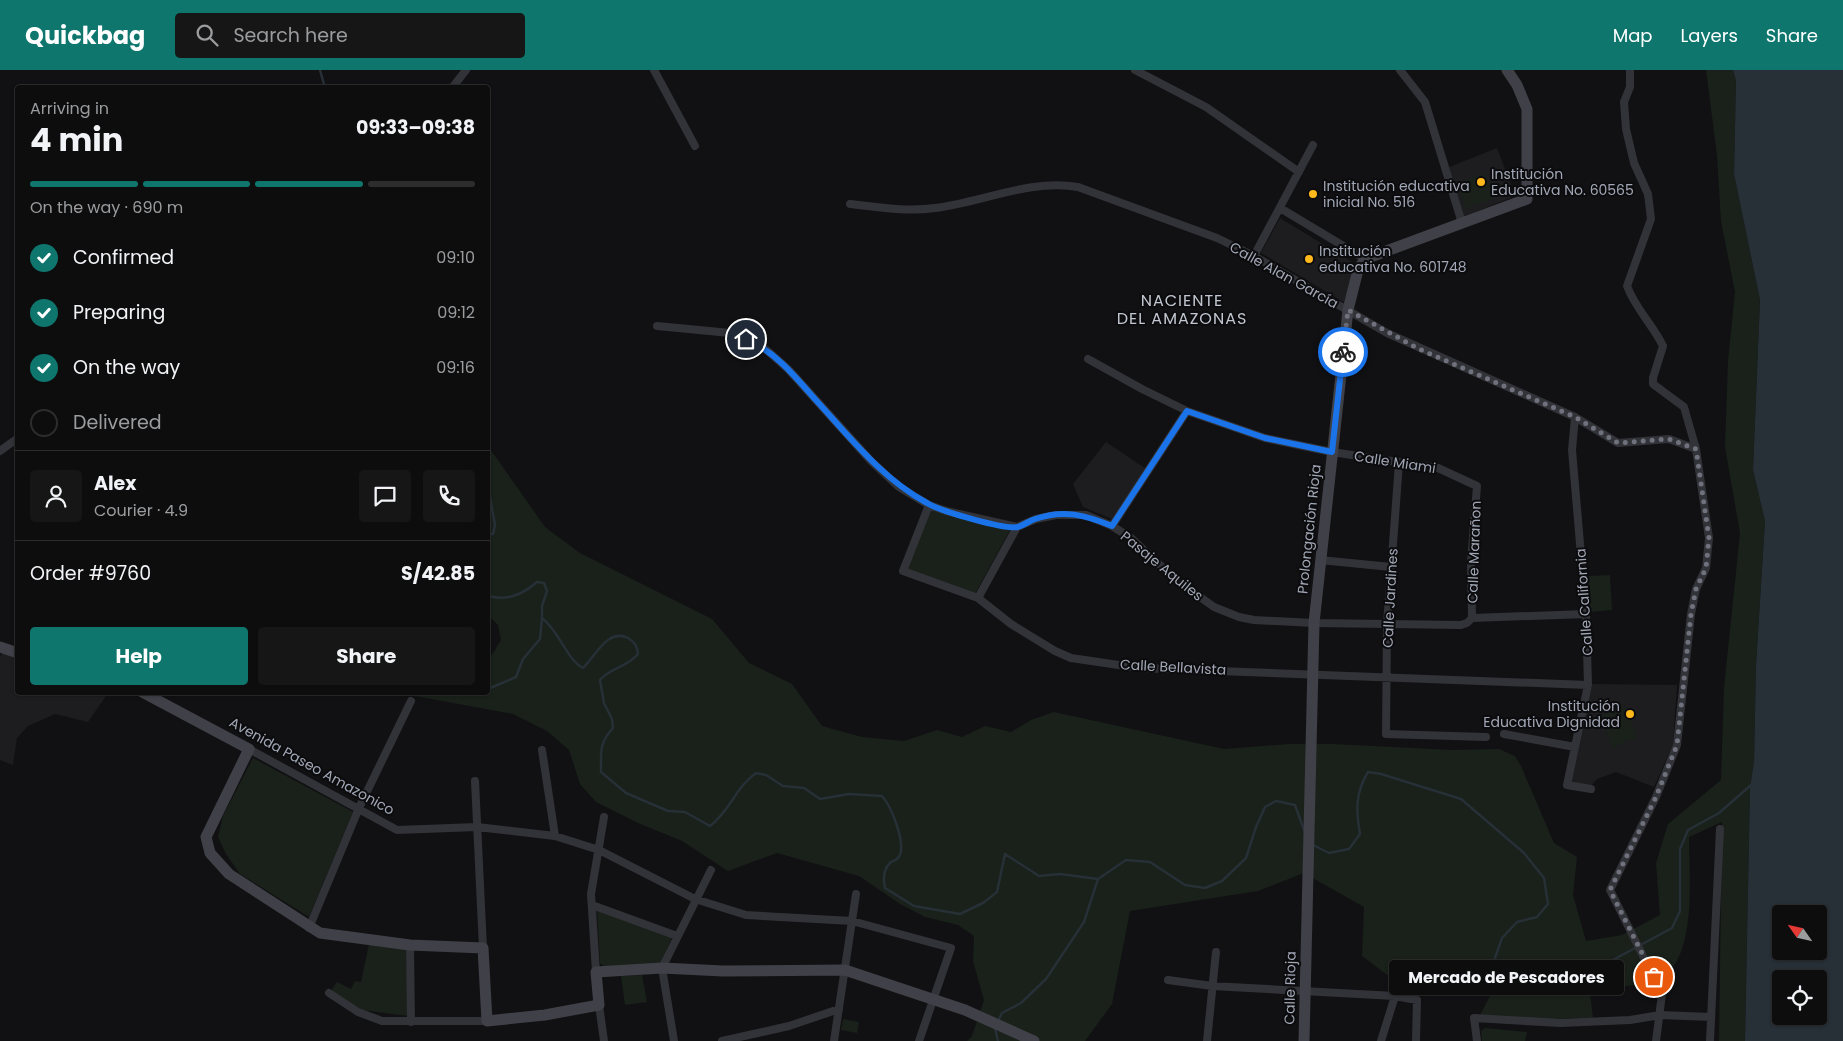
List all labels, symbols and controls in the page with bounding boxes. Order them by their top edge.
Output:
search box [175,13,525,58]
text: Quickbag [25,19,145,52]
icon: search [193,21,221,49]
text: Search here [233,22,348,49]
text: Map [1613,23,1653,48]
text: Layers [1681,23,1738,48]
text: Share [1766,23,1818,48]
text: Arriving in [30,97,109,120]
text: 09:33–09:38 [356,114,475,141]
text: 4 min [30,117,123,162]
place label: Institución Educativa No. 60565 [1491,164,1634,200]
place label: Institución educativa inicial No. 516 [1323,176,1470,212]
marker: Institución Educativa No. 60565 [1475,176,1487,188]
marker: Institución educativa inicial No. 516 [1307,188,1319,200]
text: On the way · 690 m [30,196,183,219]
street label: Calle Alan García [1226,237,1342,313]
place label: Institución educativa No. 601748 [1319,241,1467,277]
icon: check [30,244,58,272]
text: Confirmed [73,244,174,271]
text: 09:10 [436,246,475,269]
marker: Institución educativa No. 601748 [1303,253,1315,265]
district label: NACIENTE DEL AMAZONAS [1117,289,1247,330]
icon: check [30,299,58,327]
text: Preparing [73,299,165,326]
text: 09:12 [437,301,475,324]
pin [725,318,767,360]
icon: home [732,325,760,353]
courier [1318,327,1368,377]
icon: bike [1329,338,1357,366]
icon: check [30,354,58,382]
text: On the way [73,354,180,381]
text: 09:16 [436,356,475,379]
text: Delivered [73,409,162,436]
street label: Calle Miami [1353,446,1437,478]
street label: Prolongación Rioja [1292,463,1326,595]
button: person [30,470,82,522]
text: Alex [94,470,136,497]
button: chat [359,470,411,522]
button: phone [423,470,475,522]
text: Courier · 4.9 [94,499,188,522]
street label: Calle Marañon [1462,500,1486,604]
street label: Pasaje Aquiles [1116,526,1208,606]
street label: Calle Jardines [1377,548,1403,648]
street label: Calle California [1570,548,1598,656]
text: Order #9760 [30,560,151,587]
text: S/42.85 [401,560,475,587]
button: Help [30,627,248,685]
button: Share [258,627,475,685]
street label: Calle Bellavista [1119,654,1227,680]
place label: Institución Educativa Dignidad [1483,696,1620,732]
marker: Institución Educativa Dignidad [1624,708,1636,720]
street label: Avenida Paseo Amazonico [226,712,398,820]
north arrow [1772,905,1828,960]
map controls [1772,905,1827,1025]
street label: Calle Rioja [1279,951,1301,1025]
pin [1633,956,1675,998]
callout: Mercado de Pescadores [1389,960,1624,994]
icon: bag [1640,963,1668,991]
text: Mercado de Pescadores [1408,966,1605,989]
button: locate [1772,970,1827,1025]

